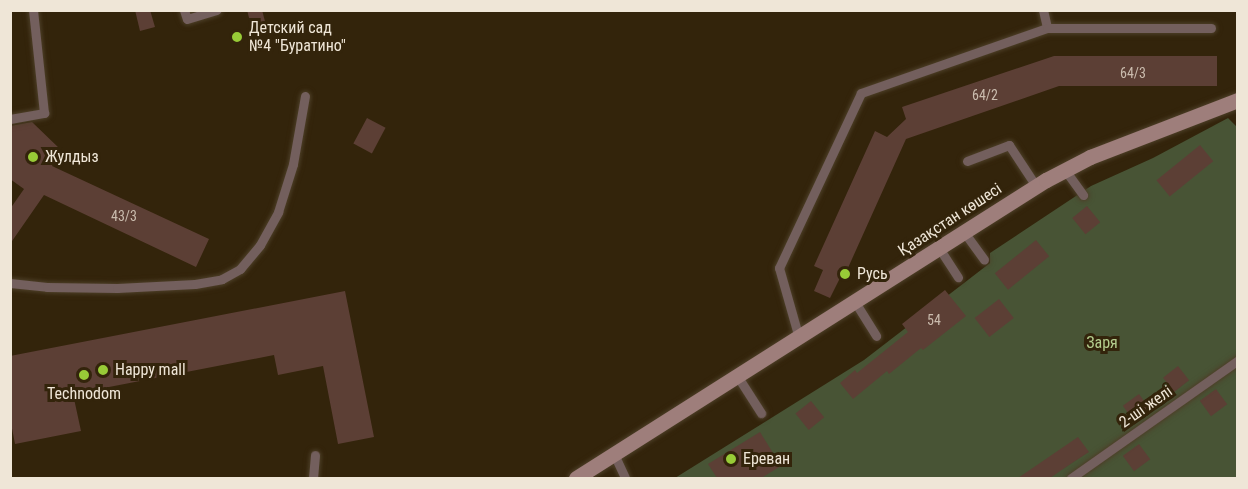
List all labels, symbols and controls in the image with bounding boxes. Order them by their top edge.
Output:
place label: Детский сад №4 "Буратино" [249,18,346,56]
marker: Детский сад №4 "Буратино" [230,30,244,44]
house number: 64/3 [1120,65,1146,81]
house number: 64/2 [972,87,998,103]
place label: Жулдыз [45,147,99,167]
marker: Жулдыз [26,150,40,164]
street label: Қазақстан көшесі [895,179,1005,261]
house number: 43/3 [111,208,137,224]
place label: Русь [857,264,888,284]
marker: Русь [838,267,852,281]
house number: 54 [927,312,941,328]
park label: Заря [1086,333,1118,353]
place label: Happy mall [115,360,186,380]
marker: Happy mall [96,363,110,377]
marker: Technodom [77,368,91,382]
street label: 2-ші желі [1116,382,1176,432]
place label: Technodom [47,384,121,404]
place label: Ереван [743,449,790,469]
marker: Ереван [724,452,738,466]

